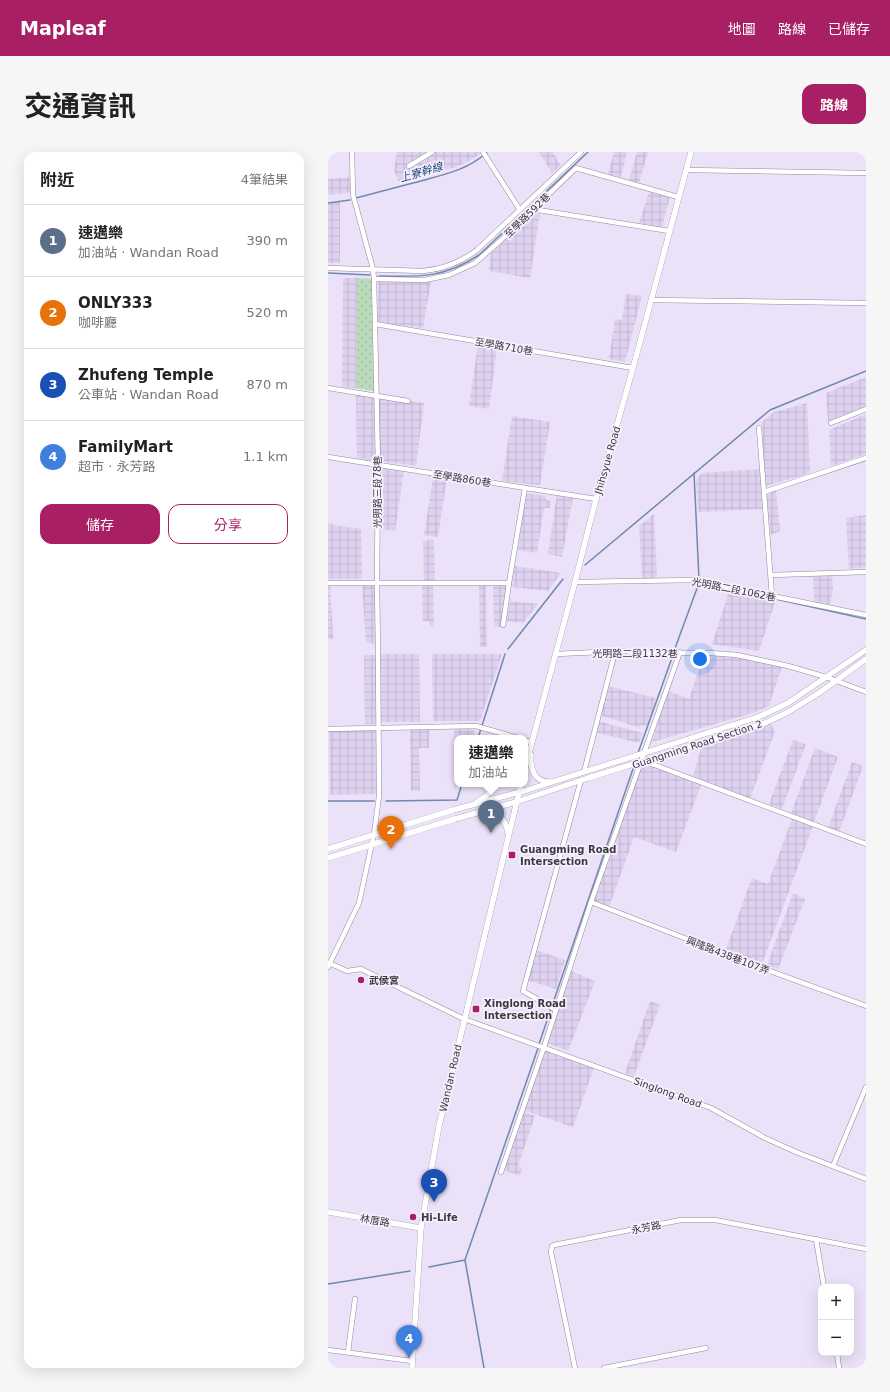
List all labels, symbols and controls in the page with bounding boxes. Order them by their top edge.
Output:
text: Mapleaf [20,17,106,39]
text: 地圖 [728,21,756,37]
text: 路線 [778,21,806,37]
text: 已儲存 [828,21,870,37]
button: 路線 [802,84,866,124]
text: 交通資訊 [24,90,136,123]
water label: 上寮幹線 [398,160,446,185]
text: 附近 [40,170,74,190]
text: 4筆結果 [241,172,288,187]
street label: 至學路592巷 [502,191,552,240]
text: 速邁樂 [78,224,123,242]
text: 1 [48,233,58,248]
text: 390 m [246,233,288,248]
text: 加油站 · Wandan Road [78,245,219,260]
text: ONLY333 [78,294,153,312]
text: 2 [48,305,58,320]
text: 520 m [246,305,288,320]
text: 咖啡廳 [78,315,117,330]
street label: 至學路710巷 [474,336,534,357]
text: Zhufeng Temple [78,366,214,384]
text: 3 [48,377,58,392]
text: 870 m [246,377,288,392]
text: 公車站 · Wandan Road [78,387,219,402]
street label: Jhihsyue Road [592,425,622,496]
text: FamilyMart [78,438,173,456]
text: 4 [48,449,58,464]
text: 1.1 km [243,449,288,464]
street label: 光明路三段78巷 [372,456,383,528]
text: 超市 · 永芳路 [78,459,155,474]
street label: 至學路860巷 [432,468,492,489]
button: 儲存 [40,504,160,544]
button: 分享 [168,504,288,544]
street label: 光明路二段1062巷 [691,576,777,603]
street label: 光明路二段1132巷 [592,648,678,659]
your location [690,649,710,669]
street label: Guangming Road Section 2 [631,718,764,771]
popup [454,735,528,787]
text: 速邁樂 [468,744,514,762]
text: 加油站 [468,765,508,780]
pin: 1 [478,800,504,833]
pin: 2 [378,816,404,849]
place label: Guangming Road Intersection [520,844,616,867]
marker: Guangming Road Intersection [507,850,517,860]
street label: 興隆路438巷107弄 [685,935,771,976]
marker: 武侯宮 [356,975,366,985]
place label: 武侯宮 [369,975,399,986]
place label: Xinglong Road Intersection [484,998,566,1021]
marker: Xinglong Road Intersection [471,1004,481,1014]
street label: Wandan Road [437,1043,464,1113]
street label: Singlong Road [632,1075,703,1110]
pin: 3 [421,1169,447,1202]
marker: Hi-Life [408,1212,418,1222]
place label: Hi-Life [421,1212,458,1223]
street label: 林厝路 [359,1213,391,1228]
street label: 永芳路 [630,1219,662,1236]
map controls [818,1284,854,1356]
button: + [818,1284,854,1320]
button: − [818,1320,854,1356]
pin: 4 [396,1325,422,1358]

